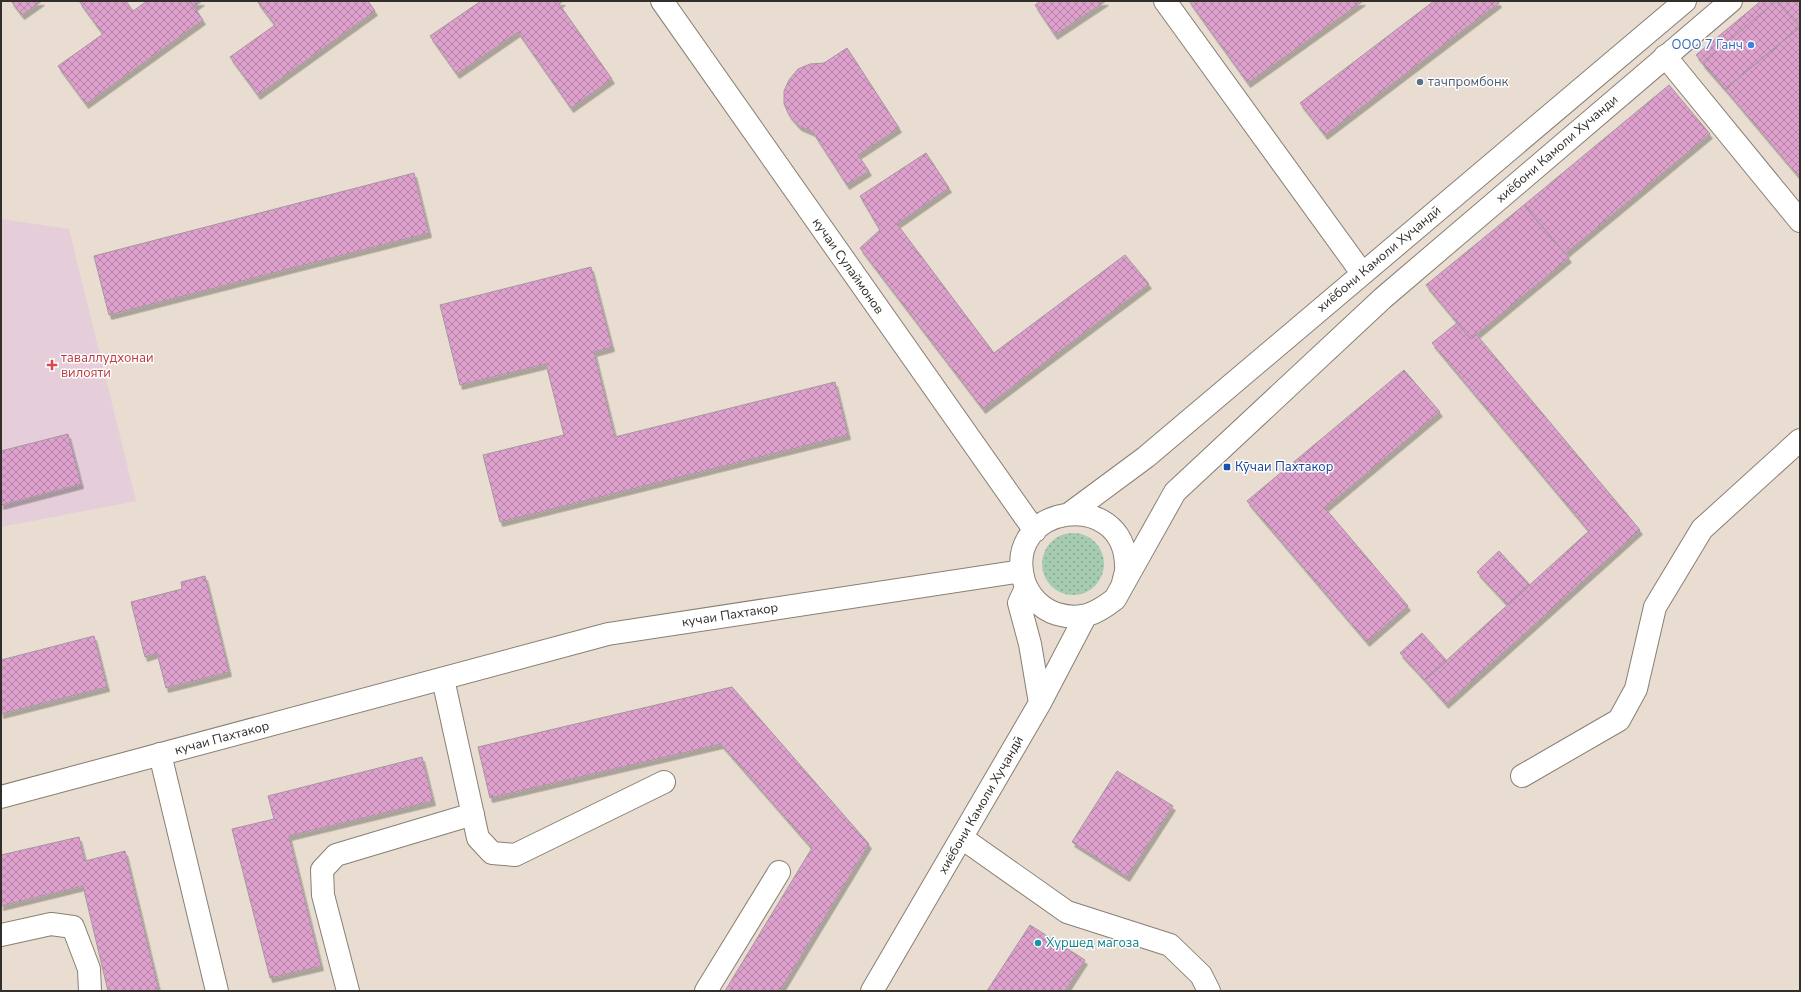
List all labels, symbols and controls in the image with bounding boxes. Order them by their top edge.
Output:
place label: ООО 7 Ганч [1672,36,1743,54]
marker: ООО 7 Ганч [1746,40,1756,50]
place label: тачпромбонк [1428,73,1509,91]
marker: тачпромбонк [1415,77,1425,87]
street label: хиёбони Камоли Хучанди [1492,91,1622,207]
street label: хиёбони Камоли Хуҷандӣ [1313,202,1445,316]
street label: кучаи Сулаймонов [808,214,888,318]
place label: таваллудхонаи вилояти [61,349,154,382]
marker: таваллудхонаи вилояти [46,359,58,371]
place label: Кӯчаи Пахтакор [1235,458,1334,476]
marker: Кӯчаи Пахтакор [1222,462,1232,472]
street label: кучаи Пахтакор [681,598,780,631]
street label: кучаи Пахтакор [173,717,272,759]
street label: хиёбони Камоли Хуҷандӣ [934,733,1028,877]
place label: Хуршед магоза [1046,934,1139,952]
marker: Хуршед магоза [1033,938,1043,948]

